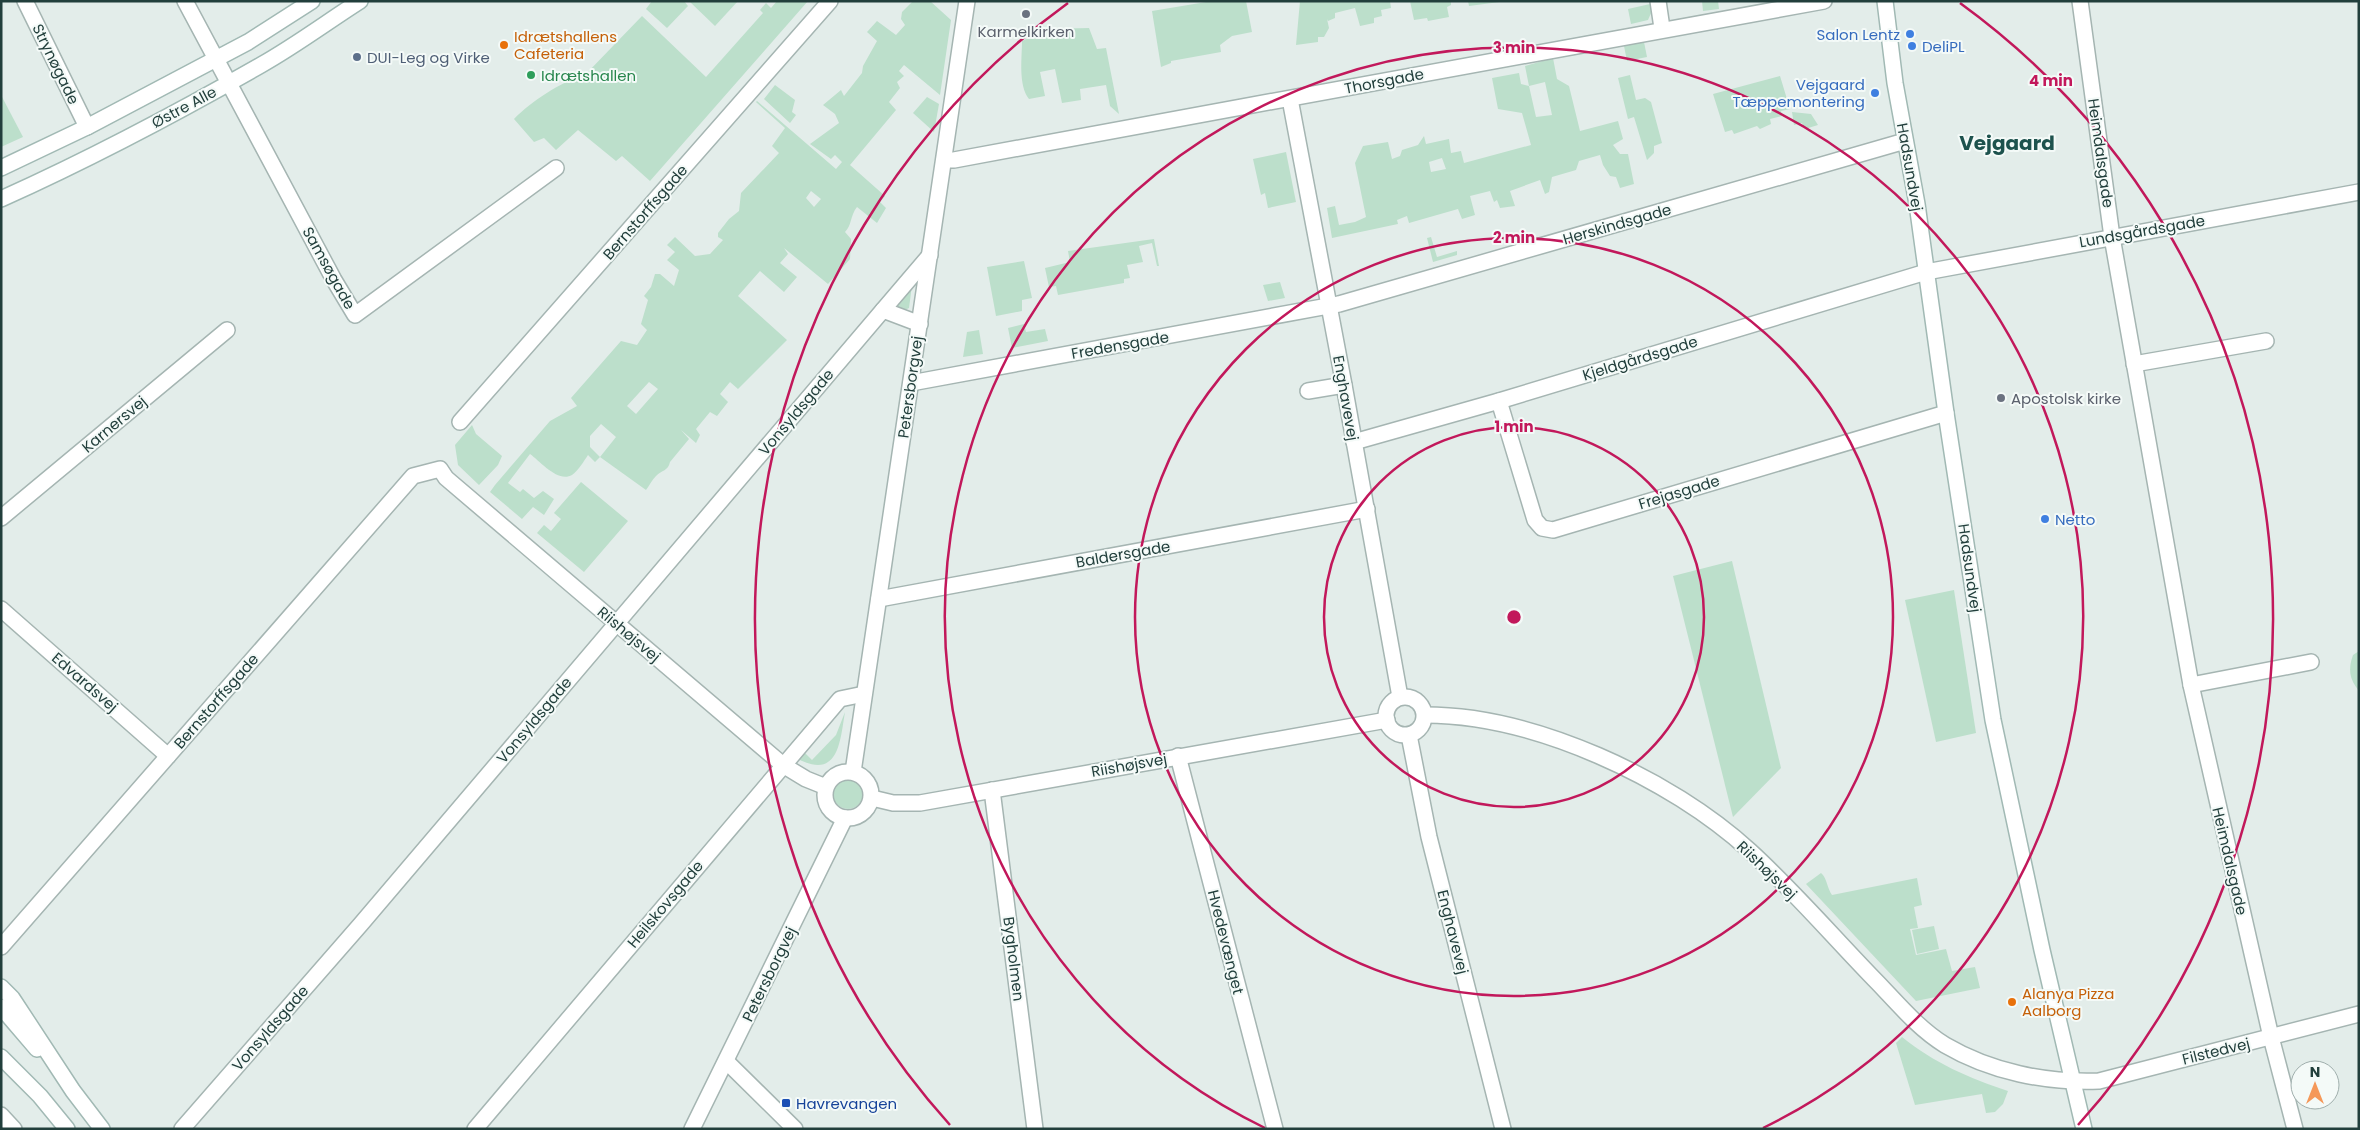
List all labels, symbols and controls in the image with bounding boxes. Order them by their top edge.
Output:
marker: Karmelkirken [1020,8,1032,20]
street label: Strynøgade [27,20,85,108]
place label: Karmelkirken [978,21,1074,42]
place label: Salon Lentz [1816,24,1900,45]
place label: Idrætshallens Cafeteria [514,26,617,64]
marker: Salon Lentz [1904,28,1916,40]
place label: DeliPL [1922,36,1965,57]
text: 3 min [1493,37,1535,58]
marker: Idrætshallens Cafeteria [498,39,510,51]
marker: DeliPL [1906,40,1918,52]
place label: DUI-Leg og Virke [367,47,490,68]
marker: DUI-Leg og Virke [351,51,363,63]
street label: Thorsgade [1343,63,1425,99]
place label: Idrætshallen [541,65,636,86]
marker: Idrætshallen [525,69,537,81]
text: 4 min [2029,70,2073,91]
place label: Vejgaard Tæppemontering [1732,74,1865,112]
street label: Østre Alle [148,81,220,133]
marker: Vejgaard Tæppemontering [1869,87,1881,99]
street label: Heimdalsgade [2083,97,2119,209]
street label: Hadsundvej [1892,121,1928,213]
district label: Vejgaard [1959,129,2055,157]
street label: Bernstorffsgade [598,160,692,264]
street label: Herskindsgade [1560,198,1674,250]
street label: Lundsgårdsgade [2078,210,2206,252]
street label: Samsøgade [298,223,360,313]
text: 2 min [1493,227,1535,248]
street label: Fredensgade [1069,326,1171,364]
street label: Kjeldgårdsgade [1580,331,1700,385]
street label: Petersborgvej [892,334,928,440]
street label: Enghavevej [1328,354,1364,442]
street label: Vonsyldsgade [754,364,838,460]
place label: Apostolsk kirke [2011,388,2121,409]
street label: Karnersvej [77,391,151,457]
marker: Apostolsk kirke [1995,392,2007,404]
text: 1 min [1494,416,1534,437]
street label: Frejasgade [1636,470,1722,514]
place label: Netto [2055,509,2095,530]
marker: Netto [2039,513,2051,525]
street label: Hadsundvej [1953,522,1987,614]
street label: Baldersgade [1074,535,1172,573]
street label: Riishøjsvej [593,601,665,667]
centre of rings [1505,608,1523,626]
street label: Edvardsvej [47,647,123,717]
street label: Bernstorffsgade [169,649,263,753]
street label: Vonsyldsgade [492,672,576,768]
street label: Riishøjsvej [1090,748,1168,782]
street label: Heimdalsgade [2207,805,2253,917]
street label: Riishøjsvej [1732,836,1802,904]
street label: Heilskovsgade [622,856,708,952]
street label: Hvedevænget [1203,888,1249,996]
street label: Enghavevej [1432,888,1474,976]
street label: Bygholmen [998,916,1030,1002]
street label: Petersborgvej [737,923,801,1025]
street label: Vonsyldsgade [227,981,313,1075]
place label: Alanya Pizza Aalborg [2022,983,2114,1021]
marker: Alanya Pizza Aalborg [2006,996,2018,1008]
street label: Filstedvej [2180,1032,2252,1070]
north arrow [2290,1060,2340,1110]
text: N [2310,1062,2320,1082]
place label: Havrevangen [796,1093,897,1114]
marker: Havrevangen [780,1097,792,1109]

